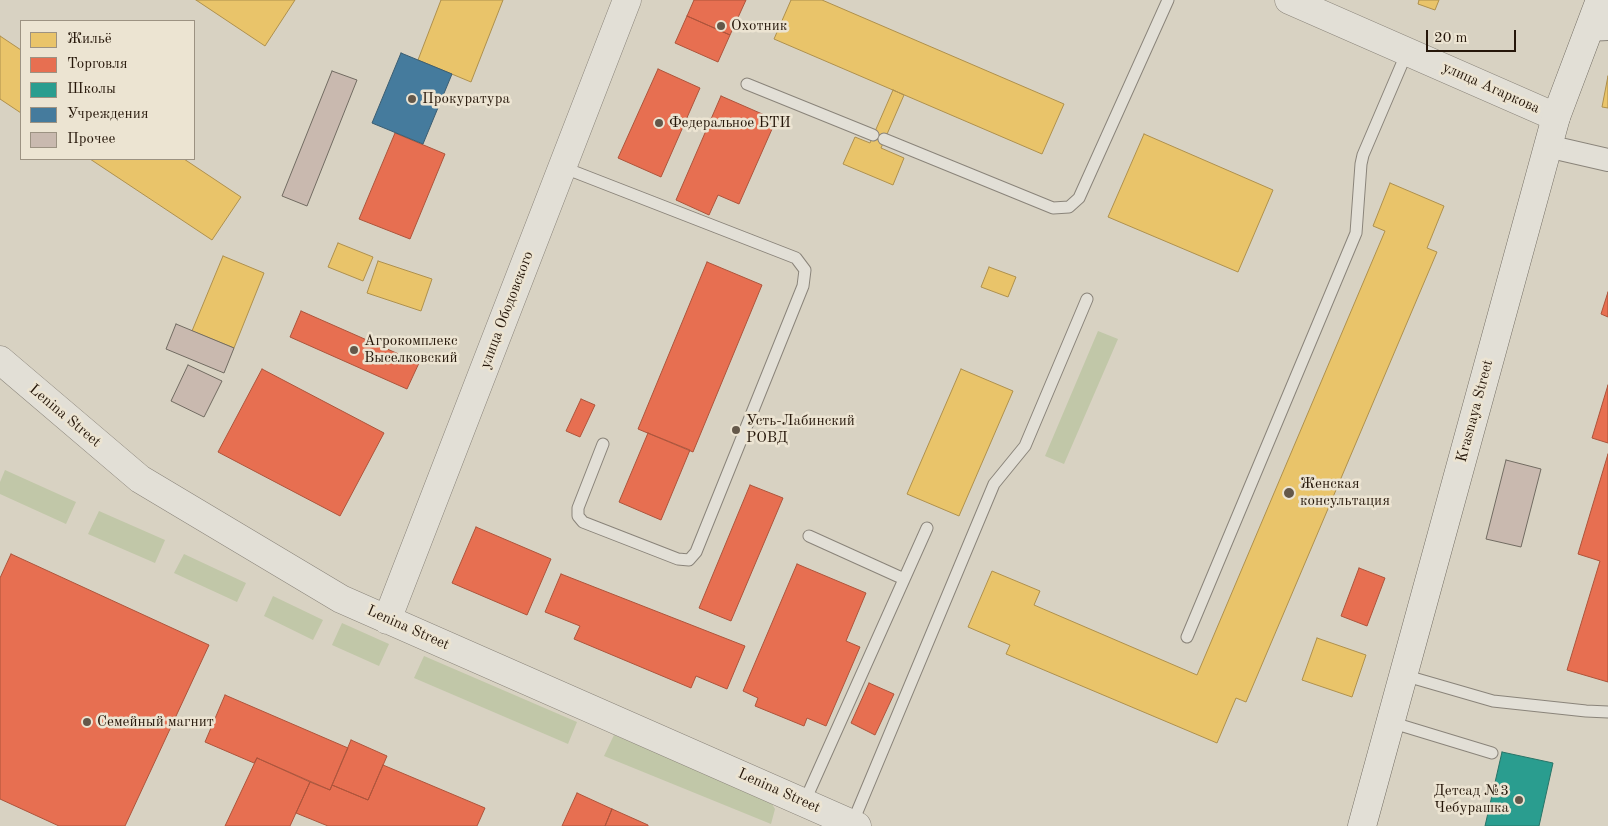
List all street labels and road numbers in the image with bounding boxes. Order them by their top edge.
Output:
street label: улица Агаркова [1439,58,1543,118]
street label: улица Ободовского [476,249,538,371]
street label: Krasnaya Street [1453,358,1497,464]
street label: Lenina Street [25,381,105,451]
street label: Lenina Street [364,602,452,654]
street label: Lenina Street [735,765,823,817]

